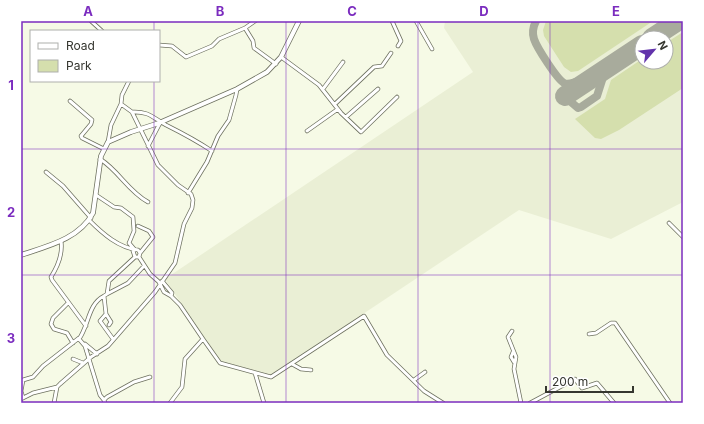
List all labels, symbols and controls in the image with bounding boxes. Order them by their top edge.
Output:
text: A [83,3,93,19]
text: B [216,3,225,19]
text: C [347,3,357,19]
text: D [479,3,489,19]
text: E [612,3,620,19]
legend [30,30,160,82]
north arrow [634,30,674,70]
text: Road [66,38,95,53]
text: N [655,38,671,52]
text: Park [66,58,92,73]
text: 1 [8,77,14,93]
text: 2 [7,204,15,220]
text: 3 [7,330,15,346]
scale bar [546,368,633,394]
text: 200 m [552,374,588,389]

